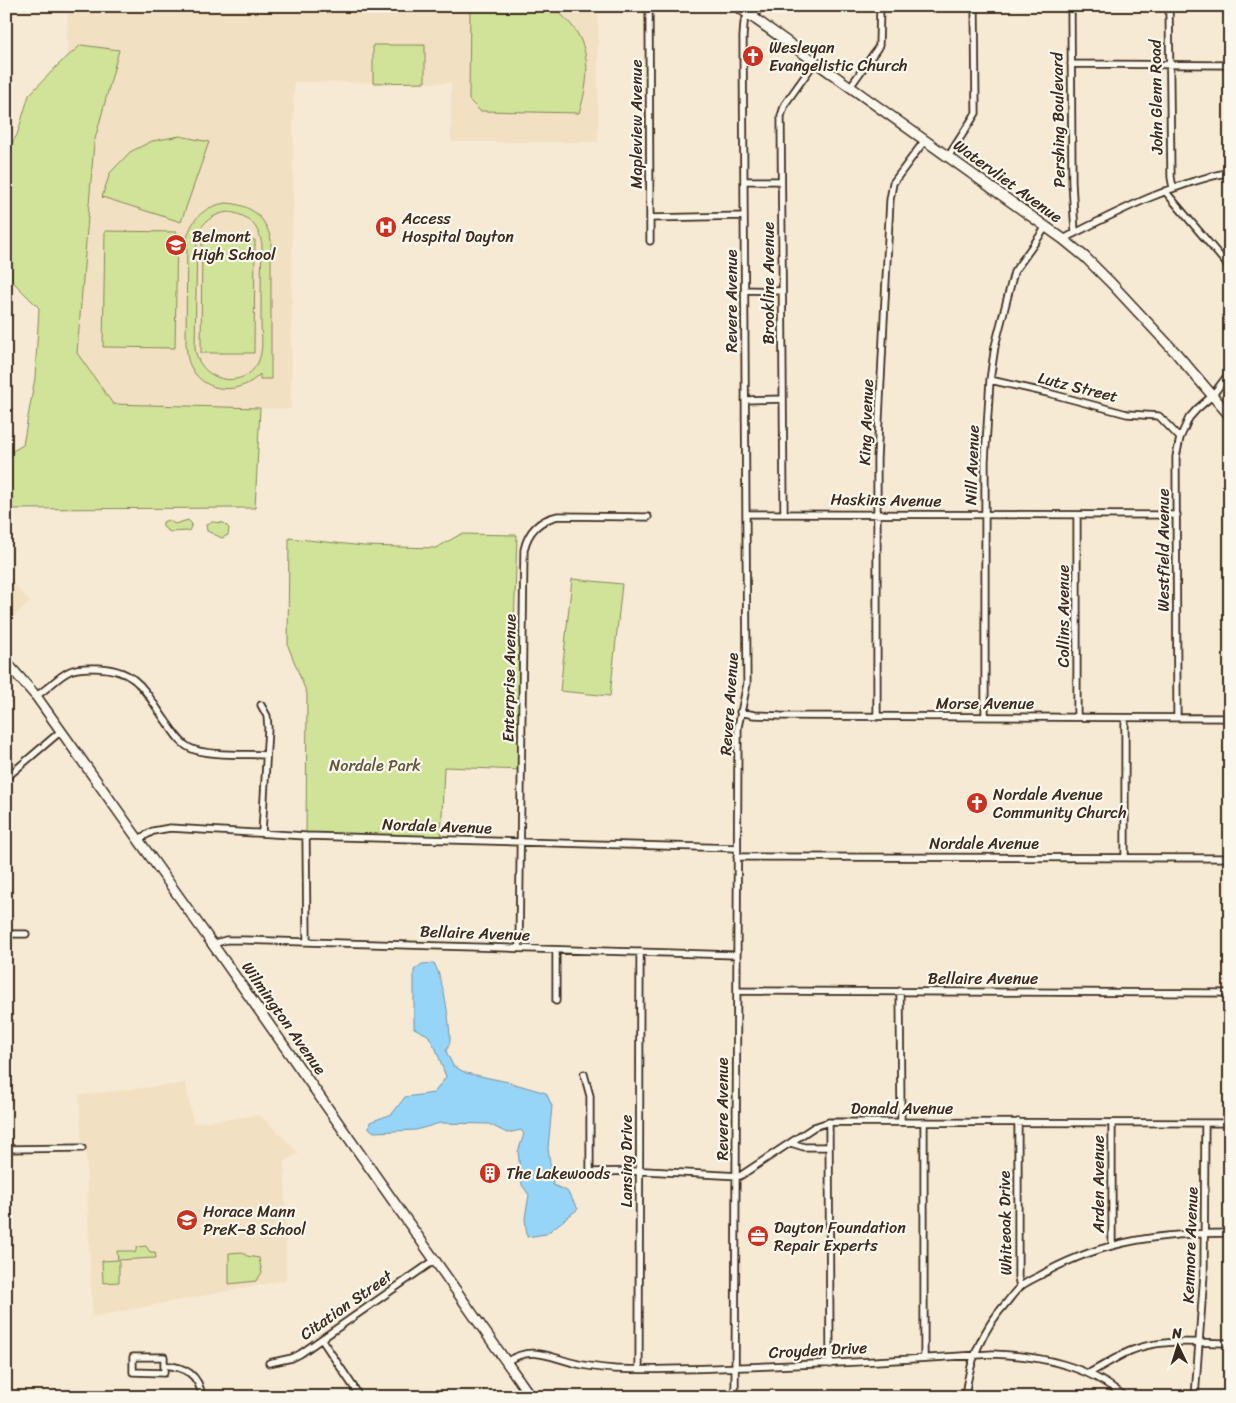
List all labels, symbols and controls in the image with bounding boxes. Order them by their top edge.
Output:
place label: Wesleyan Evangelistic Church [769,33,908,80]
street label: John Glenn Road [1140,38,1172,156]
church icon: Wesleyan Evangelistic Church [741,44,765,68]
street label: Pershing Boulevard [1042,51,1074,188]
street label: Mapleview Avenue [622,59,651,189]
street label: Watervliet Avenue [947,131,1069,231]
place label: Access Hospital Dayton [401,204,514,251]
hospital icon: Access Hospital Dayton [374,215,398,239]
street label: Brookline Avenue [754,221,783,345]
place label: Belmont High School [192,222,276,269]
school or university icon: Belmont High School [164,233,188,257]
street label: Revere Avenue [717,249,746,353]
street label: Lutz Street [1035,363,1121,411]
street label: King Avenue [850,378,882,466]
street label: Nill Avenue [956,424,988,506]
street label: Haskins Avenue [830,485,942,515]
street label: Westfield Avenue [1149,488,1178,612]
street label: Collins Avenue [1049,565,1078,668]
street label: Enterprise Avenue [493,613,525,742]
street label: Revere Avenue [711,651,747,756]
street label: Morse Avenue [936,689,1034,718]
park label: Nordale Park [329,751,421,780]
place label: Nordale Avenue Community Church [993,780,1127,827]
church icon: Nordale Avenue Community Church [965,791,989,815]
street label: Nordale Avenue [382,810,493,842]
street label: Nordale Avenue [929,829,1039,858]
street label: Bellaire Avenue [419,917,531,949]
street label: Wilmington Avenue [234,955,334,1081]
street label: Bellaire Avenue [928,964,1038,993]
street label: Revere Avenue [708,1057,737,1161]
street label: Donald Avenue [851,1094,953,1123]
street label: Lansing Drive [612,1115,641,1207]
street label: Arden Avenue [1084,1135,1113,1234]
place label: The Lakewoods [506,1159,611,1188]
building icon: The Lakewoods [478,1161,502,1185]
street label: Whiteoak Drive [990,1170,1020,1276]
street label: Kenmore Avenue [1173,1186,1207,1304]
place label: Horace Mann PreK–8 School [203,1197,306,1244]
school or university icon: Horace Mann PreK–8 School [175,1208,199,1232]
place label: Dayton Foundation Repair Experts [774,1213,906,1260]
office icon: Dayton Foundation Repair Experts [746,1224,770,1248]
street label: Citation Street [294,1262,399,1348]
north arrow [1154,1320,1204,1370]
text: N [1170,1321,1183,1346]
street label: Croyden Drive [768,1333,868,1367]

